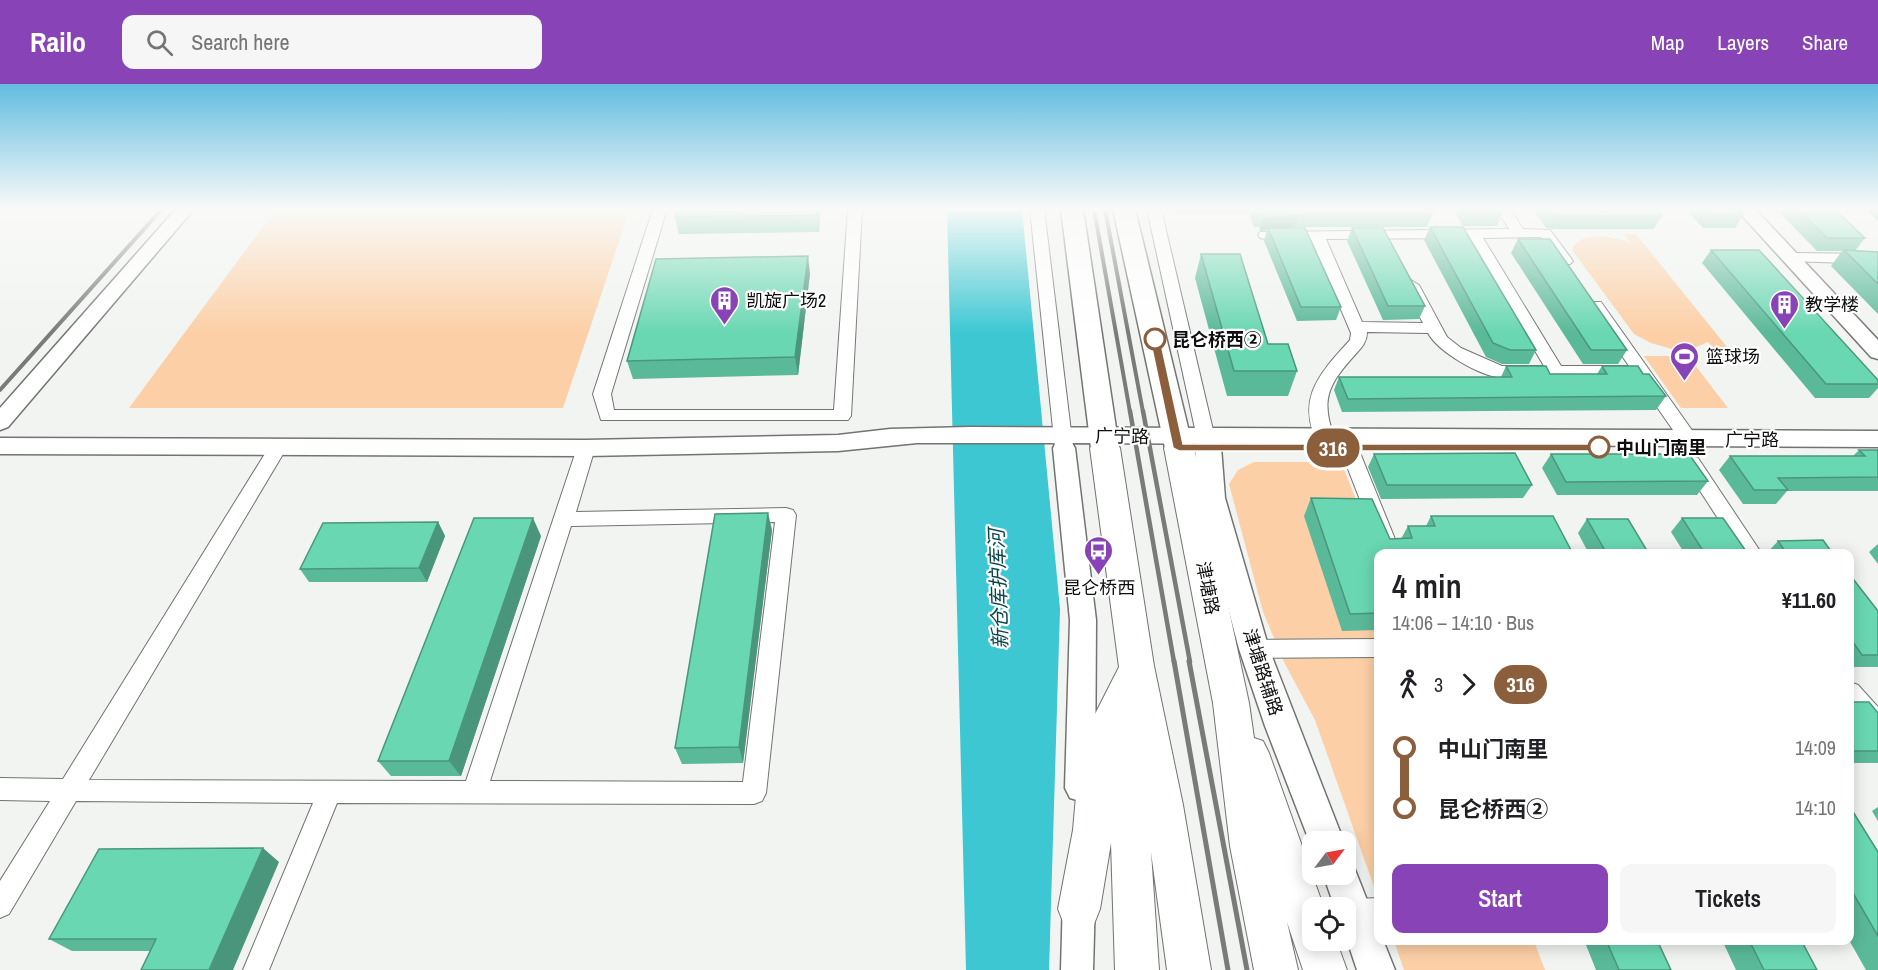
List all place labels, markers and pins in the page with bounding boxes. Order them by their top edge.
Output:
building icon: 凯旋广场2 [709,284,741,326]
place label: 凯旋广场2 [746,288,826,313]
building icon: 教学楼 [1768,288,1800,330]
place label: 教学楼 [1805,292,1859,317]
place label: 昆仑桥西② [1172,327,1262,352]
marker: 昆仑桥西② [1144,328,1166,350]
sports icon: 篮球场 [1669,340,1701,382]
place label: 篮球场 [1706,344,1760,369]
place label: 中山门南里 [1616,435,1706,460]
marker: 中山门南里 [1588,436,1610,458]
bus stop icon: 昆仑桥西 [1083,534,1115,576]
place label: 昆仑桥西 [1063,575,1135,600]

